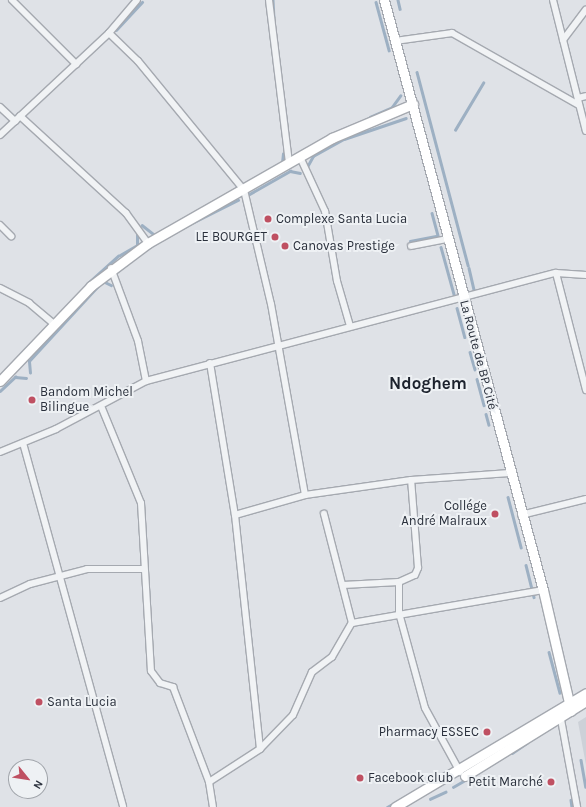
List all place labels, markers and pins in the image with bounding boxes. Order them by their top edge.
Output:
place label: Complexe Santa Lucia [276,211,407,227]
marker: Complexe Santa Lucia [263,214,273,224]
place label: LE BOURGET [195,229,267,245]
marker: LE BOURGET [270,232,280,242]
place label: Canovas Prestige [293,238,395,254]
marker: Canovas Prestige [280,241,290,251]
place label: Bandom Michel Bilingue [40,385,133,416]
marker: Bandom Michel Bilingue [27,395,37,405]
place label: Collége André Malraux [401,499,487,530]
marker: Collége André Malraux [490,509,500,519]
place label: Santa Lucia [47,694,117,710]
marker: Santa Lucia [34,697,44,707]
place label: Pharmacy ESSEC [379,724,479,740]
marker: Pharmacy ESSEC [482,727,492,737]
place label: Facebook club [368,770,453,786]
marker: Facebook club [355,773,365,783]
place label: Petit Marché [468,774,543,790]
marker: Petit Marché [546,777,556,787]

